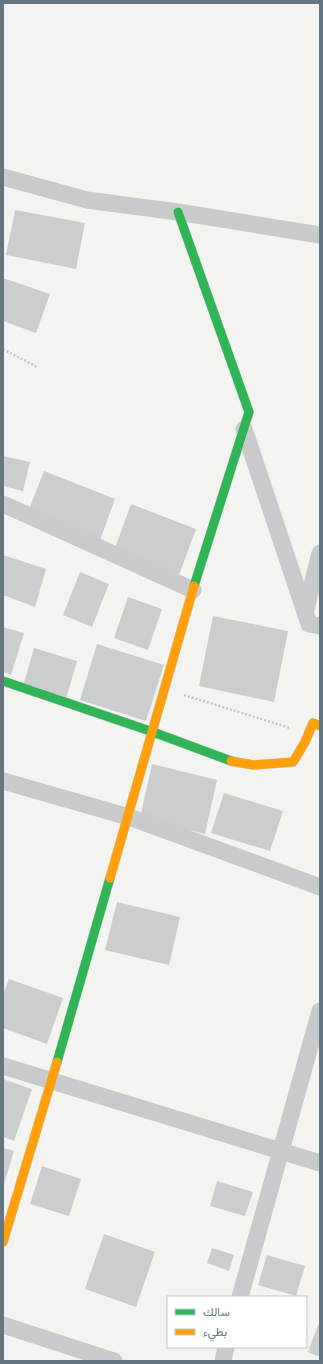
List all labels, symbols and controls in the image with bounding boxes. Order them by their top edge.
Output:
legend [167,1296,307,1348]
text: سالك [203,1305,230,1320]
text: بطيء [203,1325,227,1342]

